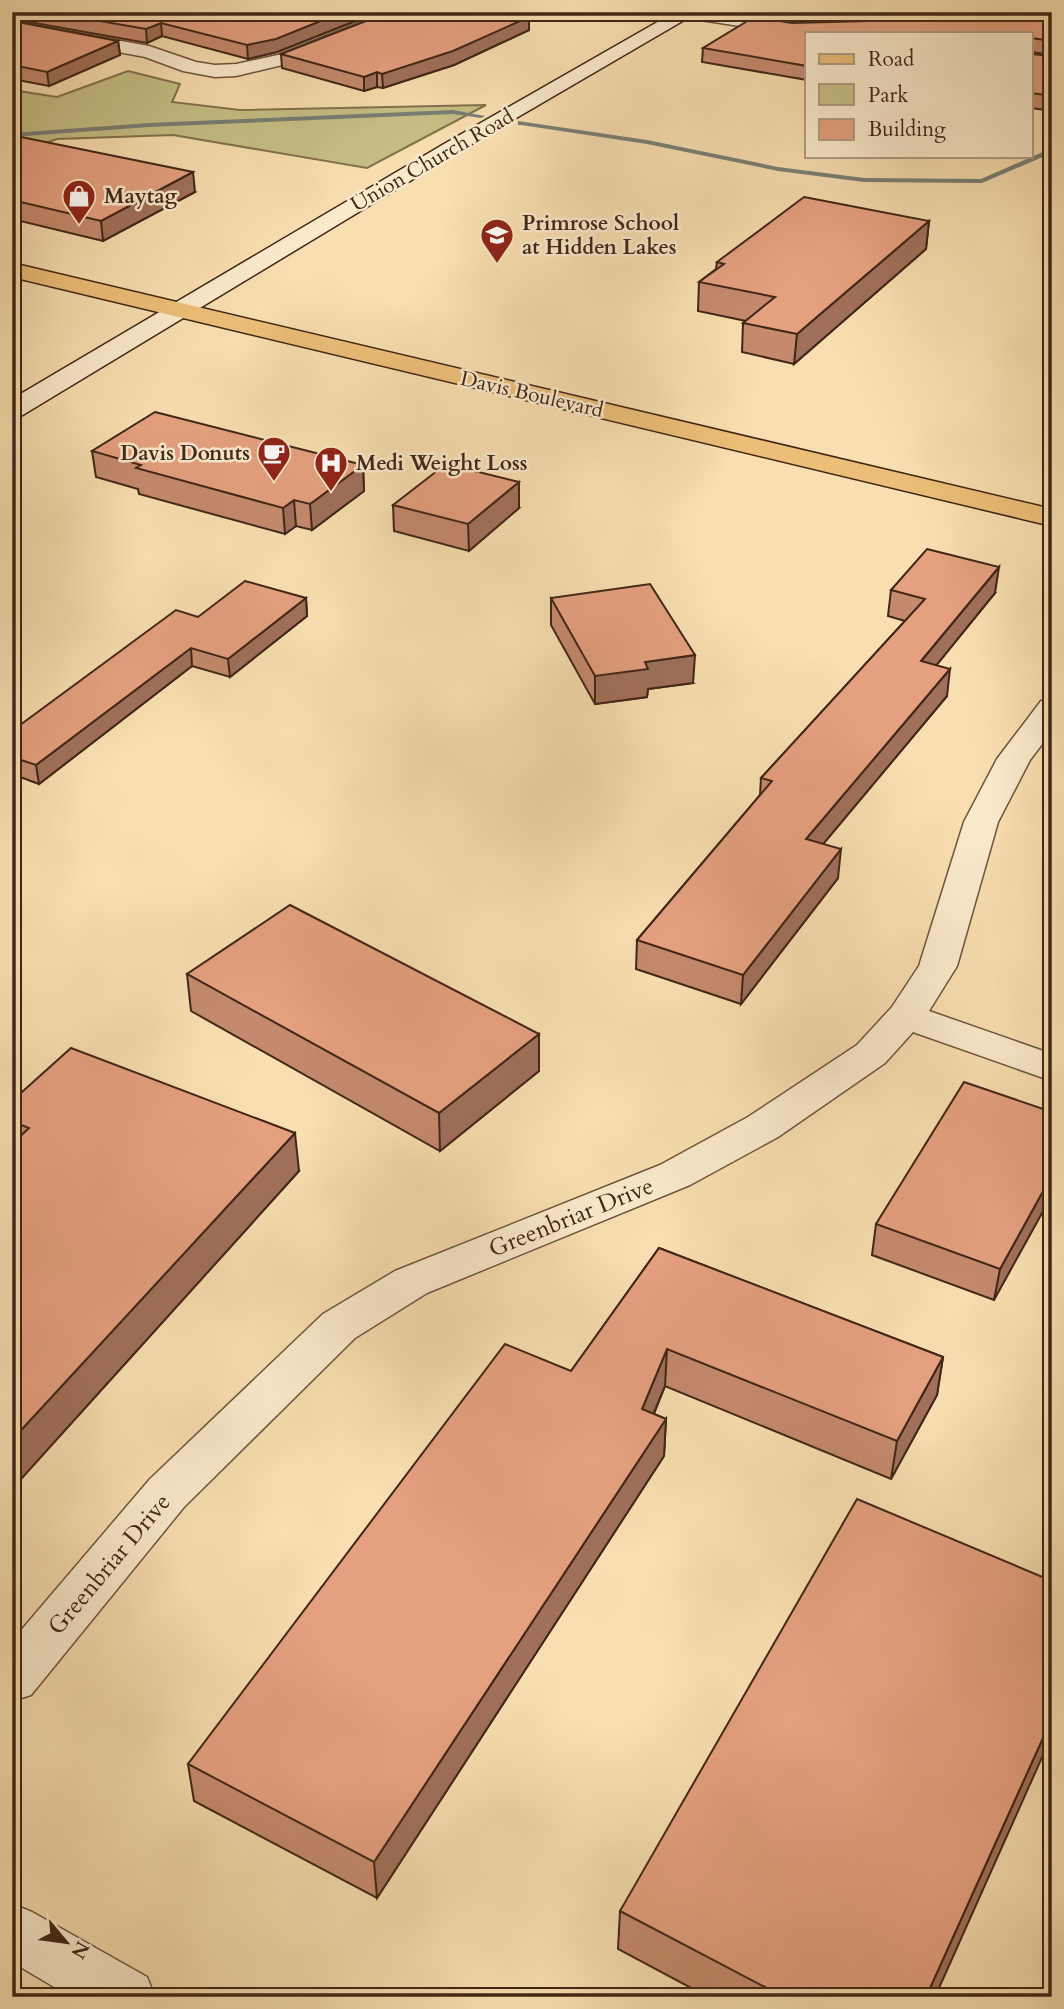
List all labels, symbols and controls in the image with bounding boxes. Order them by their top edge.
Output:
legend [805,32,1032,158]
text: Road [868,45,914,74]
text: Park [868,81,909,110]
street label: Union Church Road [346,102,519,219]
text: Building [868,115,946,144]
shop icon: Maytag [60,177,98,226]
place label: Maytag [104,182,178,211]
place label: Primrose School at Hidden Lakes [522,209,679,262]
school or university icon: Primrose School at Hidden Lakes [478,216,516,265]
street label: Davis Boulevard [458,364,606,425]
cafe icon: Davis Donuts [255,434,293,483]
place label: Davis Donuts [120,439,250,468]
hospital icon: Medi Weight Loss [312,444,350,493]
place label: Medi Weight Loss [356,449,528,478]
street label: Greenbriar Drive [484,1169,659,1266]
street label: Greenbriar Drive [40,1487,178,1642]
north arrow [32,1908,102,1978]
text: N [64,1936,95,1964]

